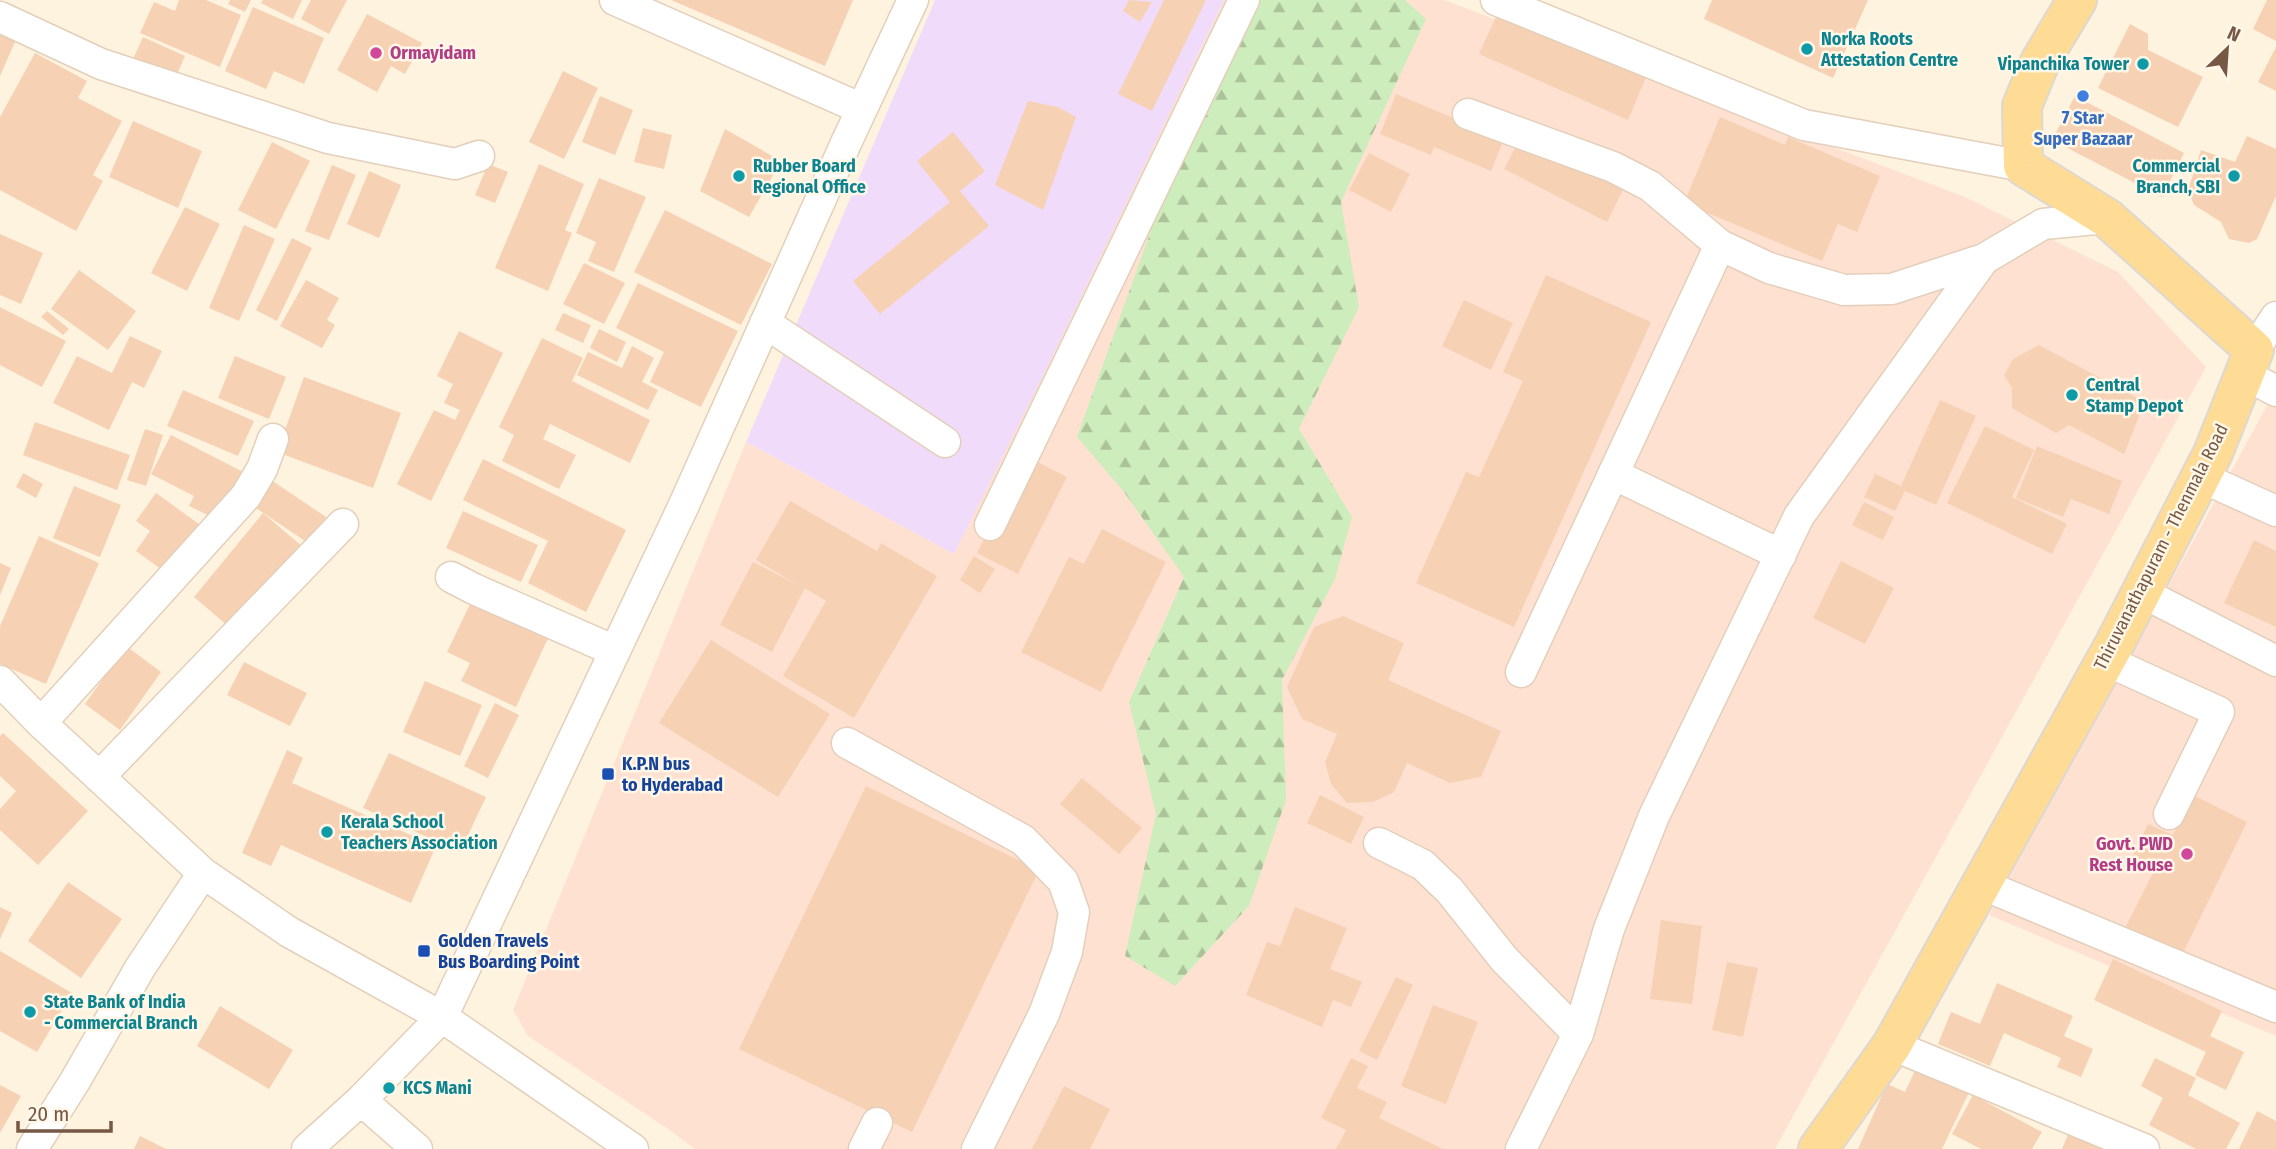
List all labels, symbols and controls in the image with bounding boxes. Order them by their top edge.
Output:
north arrow [2192,14,2262,84]
text: N [2224,21,2244,47]
place label: Norka Roots Attestation Centre [1820,28,1958,71]
marker: Norka Roots Attestation Centre [1799,41,1815,57]
place label: Ormayidam [390,42,476,64]
marker: Ormayidam [368,45,384,61]
place label: Vipanchika Tower [1997,53,2129,75]
marker: Vipanchika Tower [2135,56,2151,72]
marker: 7 Star Super Bazaar [2075,88,2091,104]
place label: 7 Star Super Bazaar [2034,107,2133,150]
place label: Rubber Board Regional Office [753,155,866,198]
place label: Commercial Branch, SBI [2132,155,2220,198]
marker: Rubber Board Regional Office [731,168,747,184]
marker: Commercial Branch, SBI [2226,168,2242,184]
place label: Central Stamp Depot [2086,374,2184,417]
marker: Central Stamp Depot [2064,387,2080,403]
street label: Thiruvanathapuram - Thenmala Road [2089,420,2233,674]
place label: K.P.N bus to Hyderabad [622,753,723,796]
marker: K.P.N bus to Hyderabad [600,766,616,782]
place label: Kerala School Teachers Association [341,811,498,854]
marker: Kerala School Teachers Association [319,824,335,840]
place label: Govt. PWD Rest House [2089,833,2173,876]
marker: Govt. PWD Rest House [2179,846,2195,862]
place label: Golden Travels Bus Boarding Point [438,930,580,973]
marker: Golden Travels Bus Boarding Point [416,943,432,959]
place label: State Bank of India - Commercial Branch [44,991,198,1034]
marker: State Bank of India - Commercial Branch [22,1004,38,1020]
place label: KCS Mani [403,1077,472,1099]
marker: KCS Mani [381,1080,397,1096]
scale bar [18,1090,110,1134]
text: 20 m [28,1101,69,1127]

